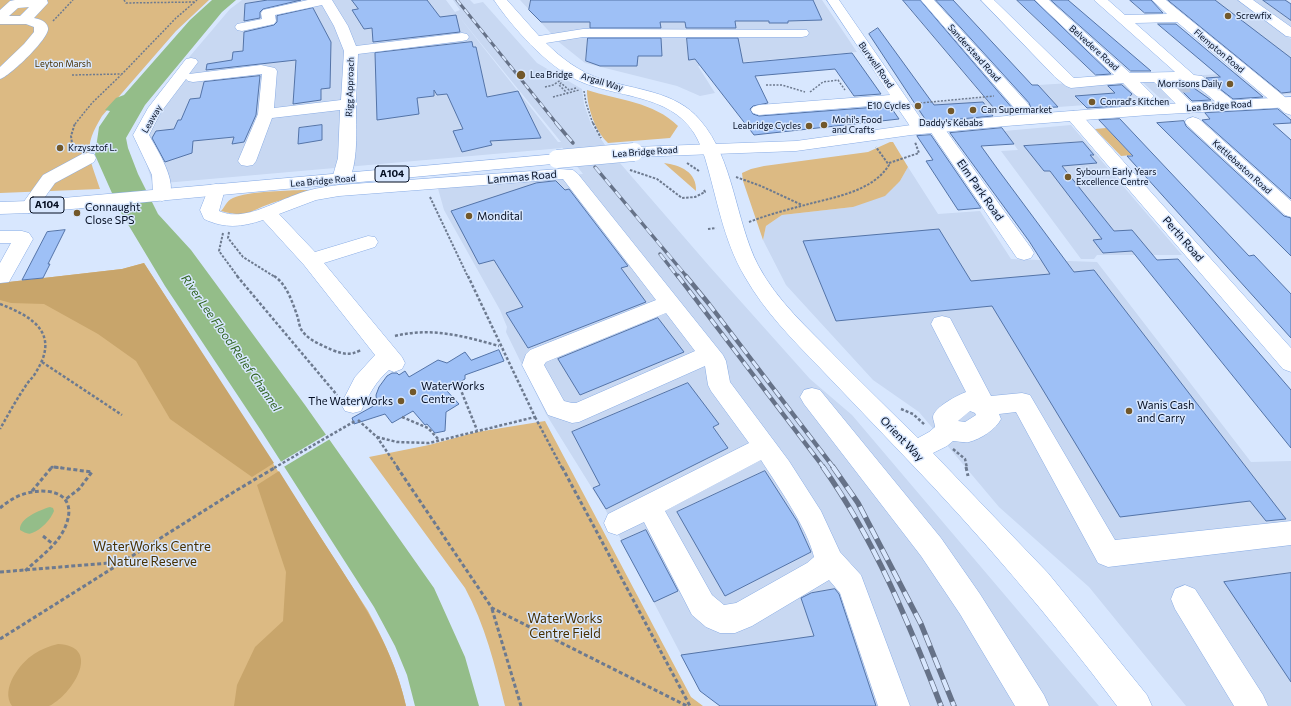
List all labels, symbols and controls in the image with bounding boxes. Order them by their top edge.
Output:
marker: Screwfix [1223,11,1233,21]
place label: Screwfix [1236,11,1272,21]
street label: Sanderstead Road [945,22,1003,84]
street label: Belvedere Road [1067,23,1121,73]
street label: Flempton Road [1192,27,1246,75]
street label: Burwell Road [856,40,896,90]
street label: Rigg Approach [344,57,356,117]
park label: Leyton Marsh [35,59,91,69]
marker: Lea Bridge [515,69,527,81]
place label: Lea Bridge [530,70,573,80]
street label: Argall Way [580,70,624,94]
place label: Morrisons Daily [1157,79,1222,89]
marker: Morrisons Daily [1225,79,1235,89]
marker: Conrad's Kitchen [1087,97,1097,107]
place label: Conrad's Kitchen [1100,97,1169,107]
street label: Lea Bridge Road [1186,98,1252,114]
place label: E10 Cycles [867,101,910,111]
marker: E10 Cycles [913,101,923,111]
street label: Leaway [140,103,164,135]
marker: Can Supermarket [968,105,978,115]
place label: Can Supermarket [981,105,1052,115]
marker: Daddy's Kebabs [946,106,956,116]
place label: Mohi's Food and Crafts [832,115,882,136]
place label: Daddy's Kebabs [919,118,983,128]
marker: Mohi's Food and Crafts [819,120,829,130]
place label: Leabridge Cycles [733,121,801,131]
marker: Leabridge Cycles [804,121,814,131]
street label: Kettlebaston Road [1210,138,1274,196]
marker: Krzysztof L. [55,143,65,153]
place label: Krzysztof L. [68,143,117,153]
street label: Lea Bridge Road [612,144,678,160]
street label: Elm Park Road [954,157,1006,223]
road number: A104 [375,166,409,182]
street label: Lammas Road [487,167,557,187]
place label: Sybourn Early Years Excellence Centre [1076,167,1156,188]
marker: Sybourn Early Years Excellence Centre [1063,172,1073,182]
street label: Lea Bridge Road [290,173,356,189]
road number: A104 [30,197,64,213]
place label: Connaught Close SPS [85,200,140,226]
marker: Connaught Close SPS [72,208,82,218]
place label: Mondital [477,209,523,223]
marker: Mondital [464,211,474,221]
street label: Perth Road [1160,214,1206,264]
water label: River Lee Flood Relief Channel [178,272,284,414]
place label: WaterWorks Centre [421,379,484,405]
marker: WaterWorks Centre [408,387,418,397]
place label: The WaterWorks [308,394,393,408]
marker: The WaterWorks [396,396,406,406]
place label: Wanis Cash and Carry [1137,398,1194,424]
marker: Wanis Cash and Carry [1124,406,1134,416]
street label: Orient Way [877,414,927,464]
park label: WaterWorks Centre Nature Reserve [93,539,211,570]
park label: WaterWorks Centre Field [528,611,602,642]

